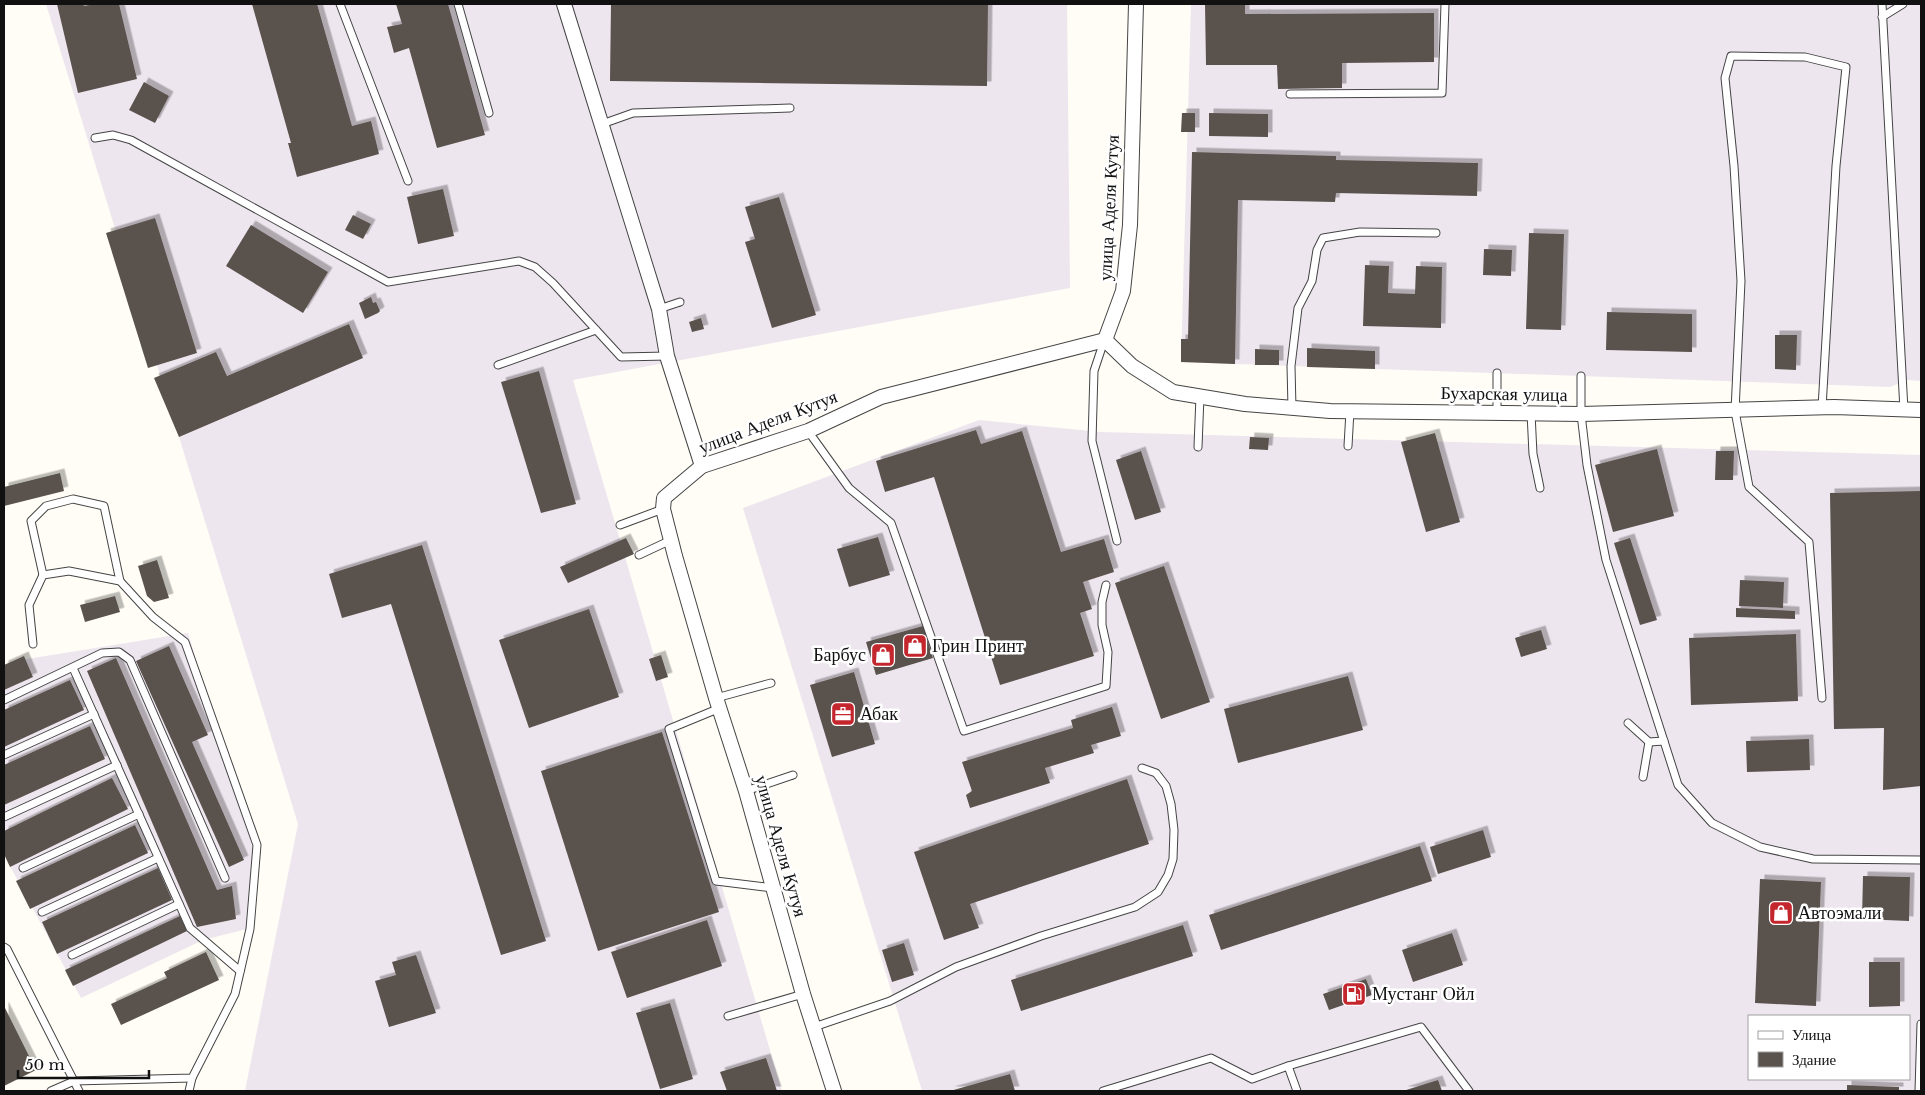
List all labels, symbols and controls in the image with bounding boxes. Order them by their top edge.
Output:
street label: улица Аделя Кутуя [1094,134,1124,282]
street label: Бухарская улица [1440,382,1568,406]
street label: улица Аделя Кутуя [696,386,840,458]
shop icon: Грин Принт [902,633,928,659]
place label: Грин Принт [932,635,1024,657]
shop icon: Барбус [870,642,896,668]
place label: Барбус [813,644,866,666]
office icon: Абак [830,701,856,727]
place label: Абак [860,703,898,725]
street label: улица Аделя Кутуя [750,773,812,919]
shop icon: Автоэмали [1768,900,1794,926]
place label: Автоэмали [1798,902,1882,924]
fuel station icon: Мустанг Ойл [1341,981,1367,1007]
place label: Мустанг Ойл [1372,983,1474,1005]
legend [1748,1015,1910,1080]
text: Улица [1792,1025,1831,1044]
scale bar [18,1048,149,1080]
text: Здание [1792,1050,1836,1069]
text: 50 m [25,1055,65,1074]

